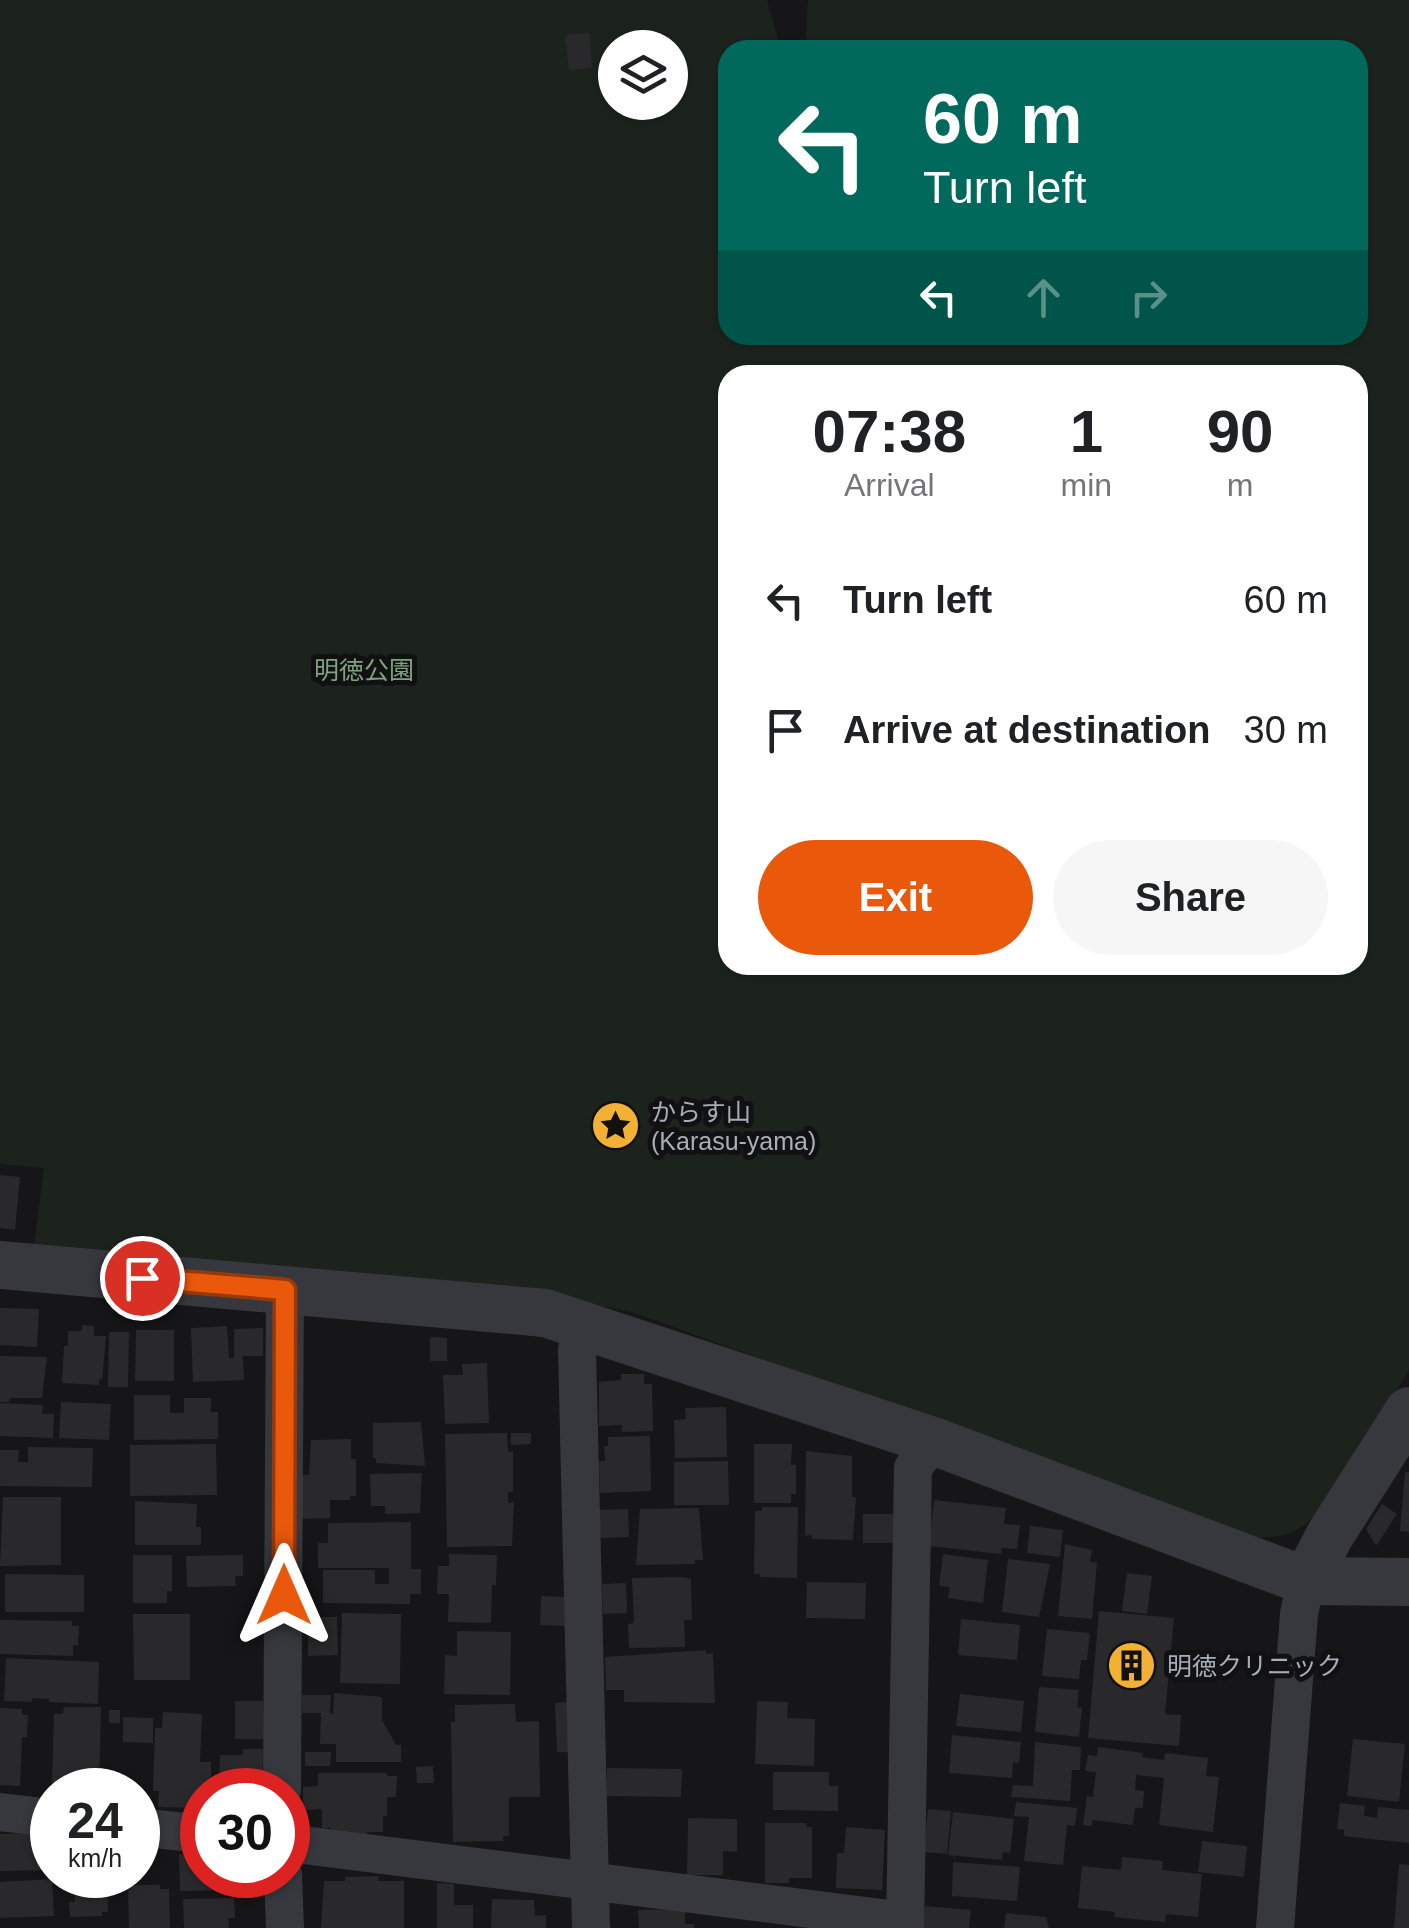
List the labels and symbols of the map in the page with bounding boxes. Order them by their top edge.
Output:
park label: 明徳公園 [314,656,414,684]
place label: からす山 (Karasu-yama) [651,1098,816,1155]
place icon: からす山 (Karasu-yama) [590,1100,642,1152]
pin [100,1236,185,1321]
position arrow [232,1543,336,1647]
building icon: 明徳クリニック [1106,1640,1158,1692]
place label: 明徳クリニック [1167,1652,1342,1680]
speed limit sign: 30 [180,1768,310,1898]

